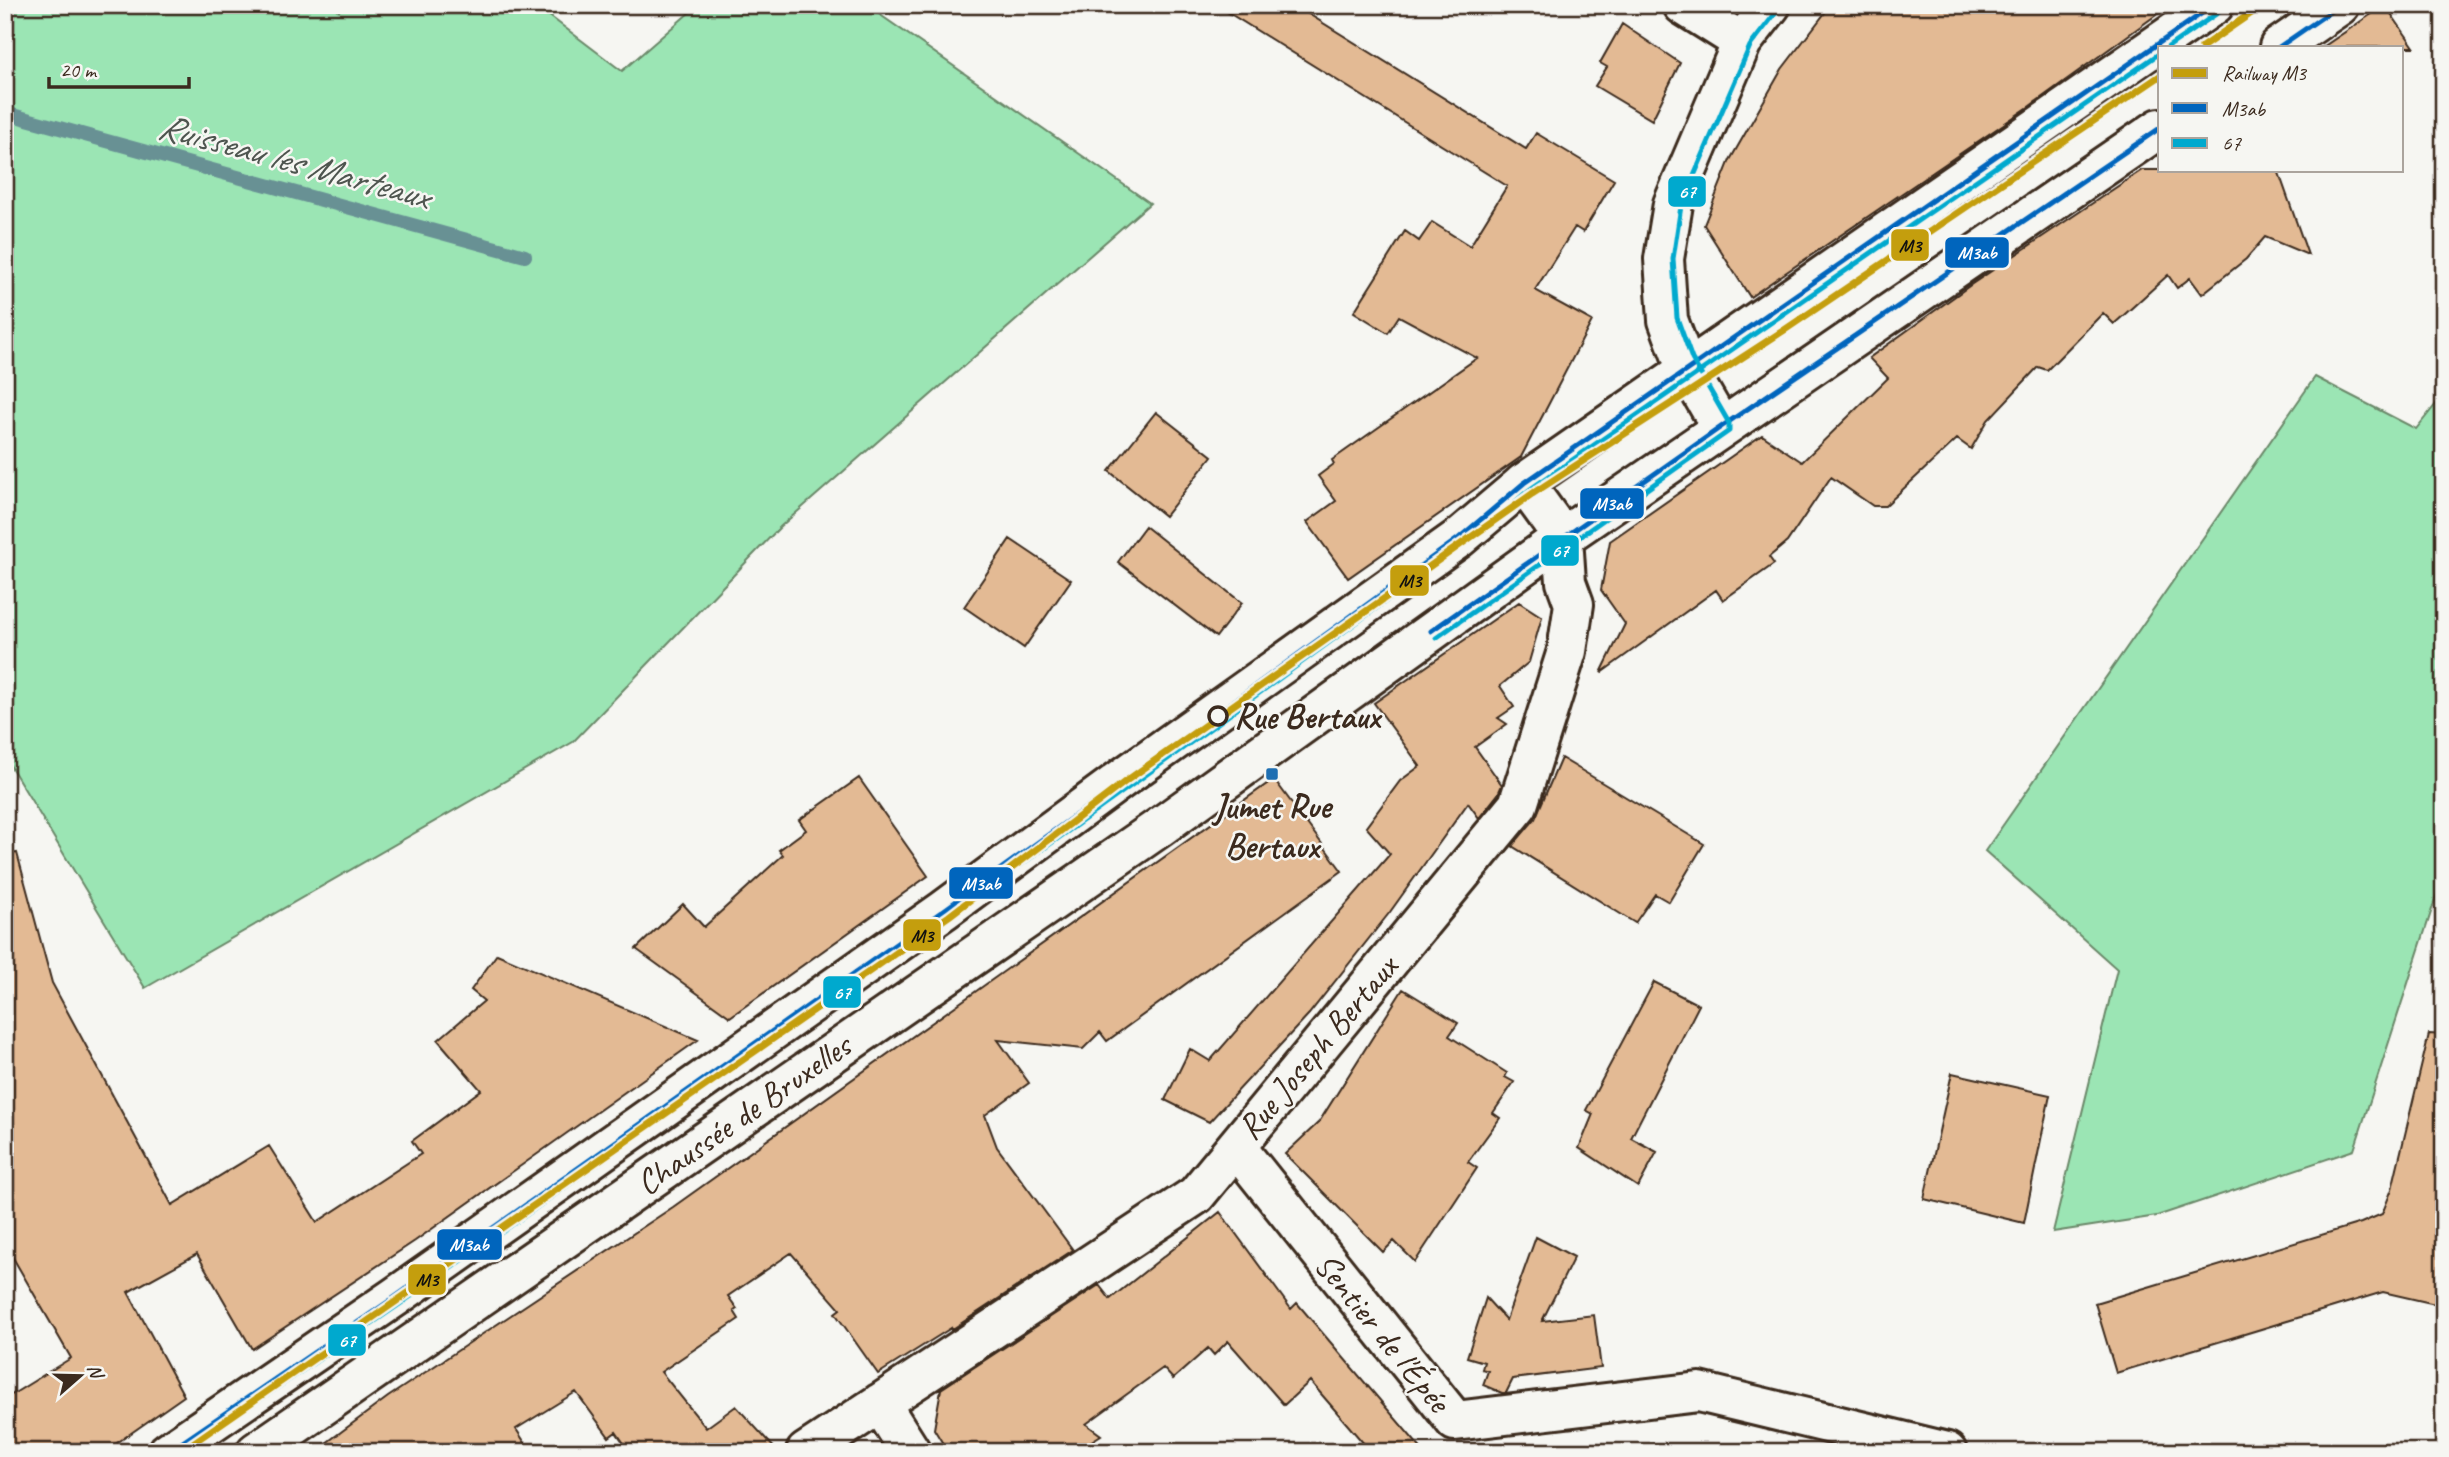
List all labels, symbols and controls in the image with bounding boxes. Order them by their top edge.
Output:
scale bar [49,46,189,90]
legend [2158,46,2404,172]
text: 20 m [60,57,98,83]
text: Railway M3 [2222,60,2308,86]
text: M3ab [2222,96,2267,122]
water label: Ruisseau les Marteaux [154,102,440,221]
text: 67 [2222,130,2242,156]
line badge: 67 [1667,175,1707,208]
text: 67 [1678,180,1698,204]
line badge: M3 [1890,228,1930,262]
text: M3 [1899,234,1924,258]
line badge: M3ab [1944,236,2010,269]
text: M3ab [1957,241,1998,265]
line badge: M3ab [1579,487,1645,520]
text: M3ab [1592,492,1633,516]
line badge: 67 [1540,534,1580,567]
text: 67 [1551,539,1571,563]
line badge: M3 [1389,564,1430,597]
text: M3 [1399,569,1424,593]
place label: Rue Bertaux [1234,694,1383,739]
marker: Rue Bertaux [1208,706,1228,726]
marker: Jumet Rue Bertaux [1264,766,1280,782]
place label: Jumet Rue Bertaux [1211,784,1334,869]
line badge: M3ab [948,866,1014,900]
text: M3ab [961,872,1002,896]
line badge: M3 [902,918,942,952]
text: M3 [911,924,936,948]
street label: Rue Joseph Bertaux [1227,943,1410,1149]
line badge: 67 [822,975,862,1009]
text: 67 [833,981,853,1005]
street label: Chaussée de Bruxelles [627,1022,862,1205]
line badge: M3ab [436,1228,503,1261]
text: M3ab [449,1233,490,1257]
street label: Sentier de l'Épée [1304,1243,1462,1423]
line badge: M3 [407,1263,447,1296]
text: M3 [416,1268,441,1292]
line badge: 67 [327,1323,367,1357]
text: 67 [338,1329,358,1353]
north arrow [46,1342,116,1412]
text: N [82,1361,109,1383]

